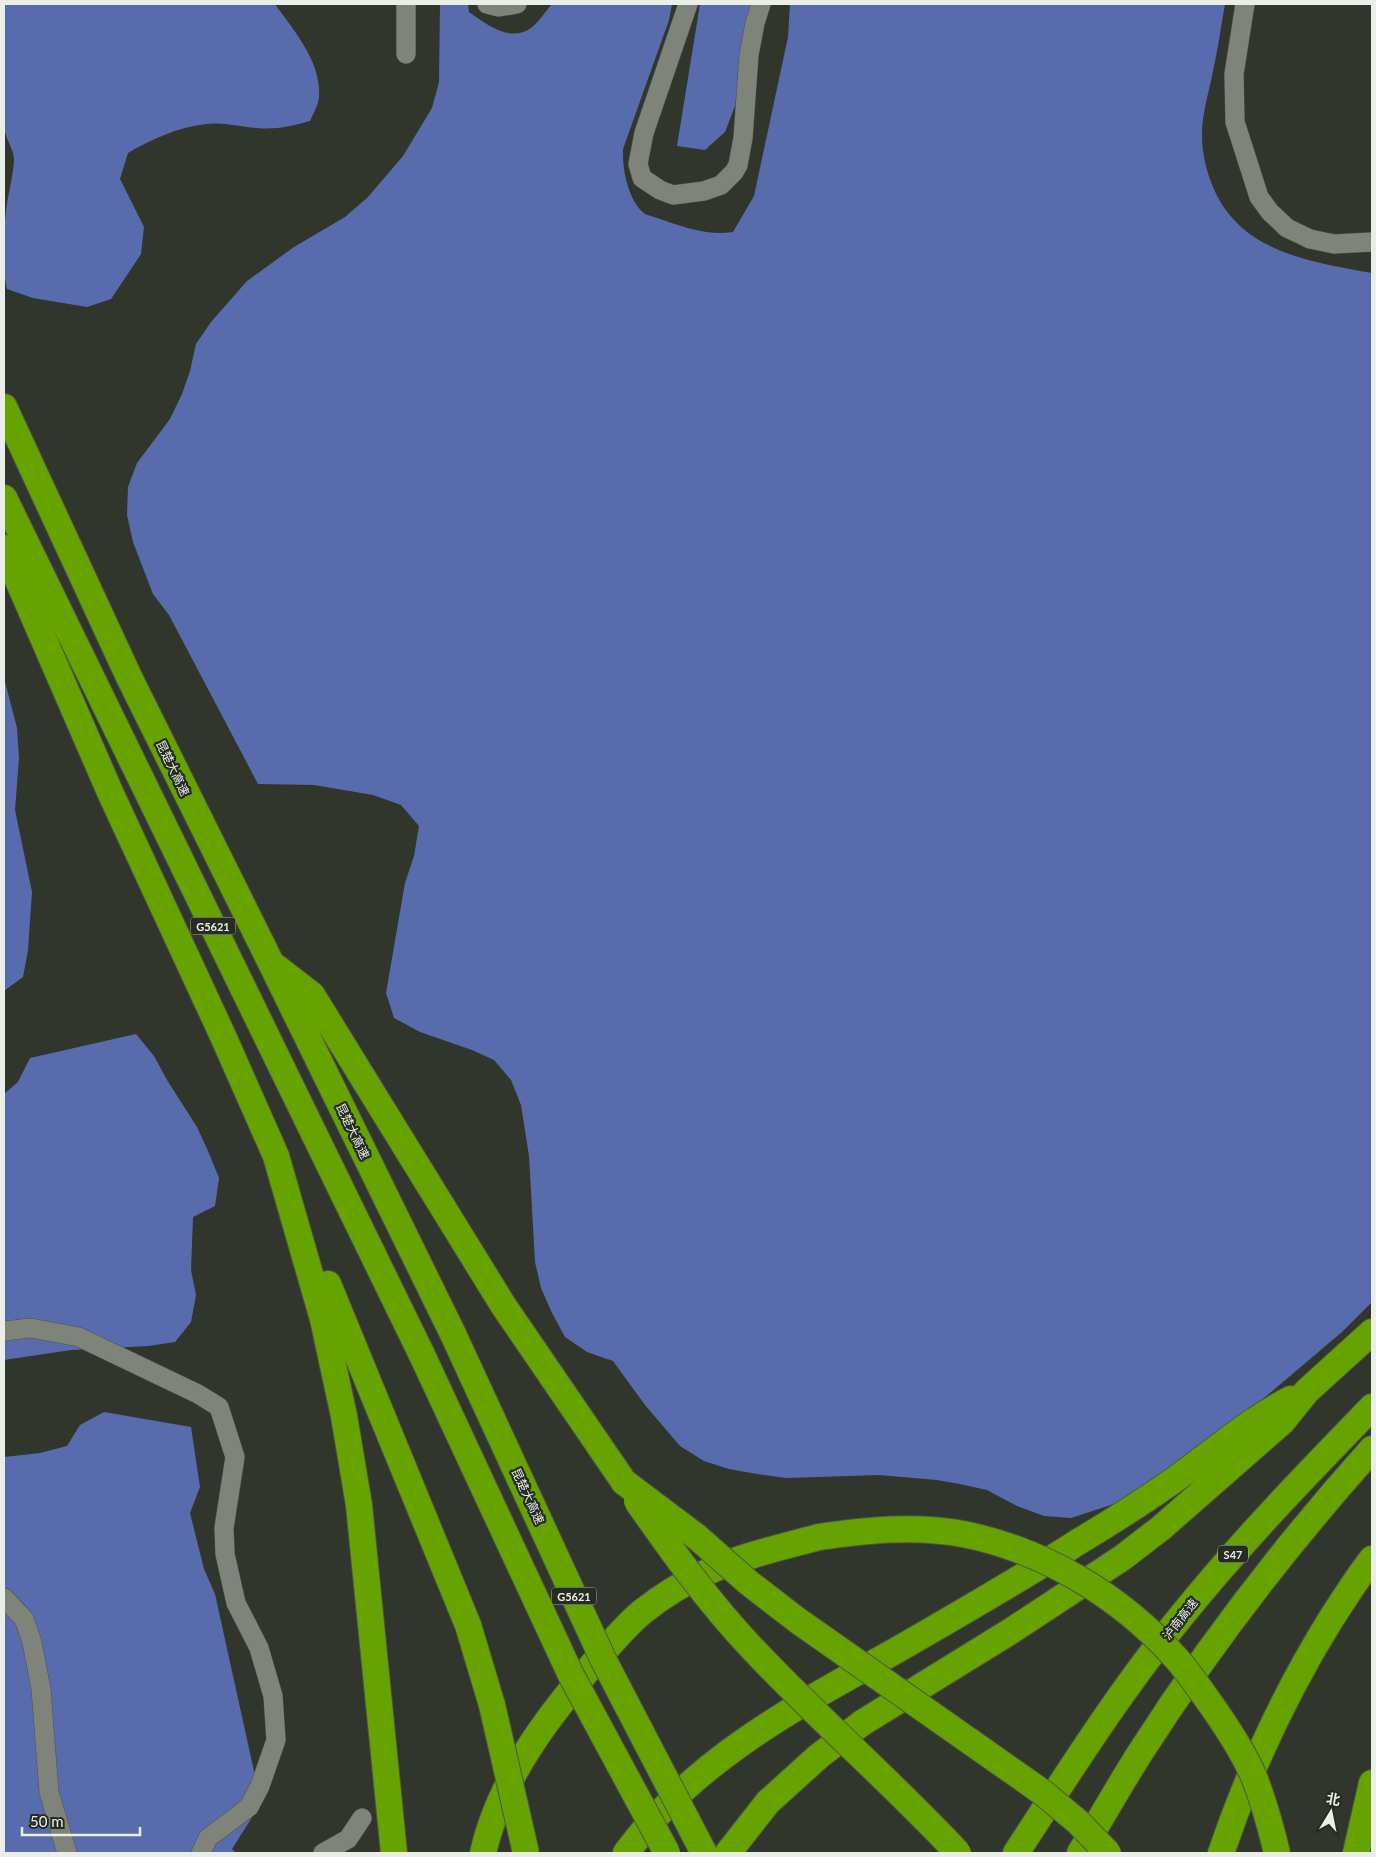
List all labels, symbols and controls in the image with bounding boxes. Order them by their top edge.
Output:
street label: 昆楚大高速 [153,738,193,798]
road number: G5621 [190,918,236,934]
street label: 昆楚大高速 [333,1101,373,1161]
street label: 昆楚大高速 [509,1466,547,1526]
road number: S47 [1218,1546,1248,1562]
road number: G5621 [552,1588,596,1604]
street label: 泸南高速 [1159,1595,1201,1643]
north arrow [1306,1787,1356,1837]
text: 北 [1325,1789,1342,1808]
scale bar [22,1804,140,1836]
text: 50 m [30,1812,64,1830]

